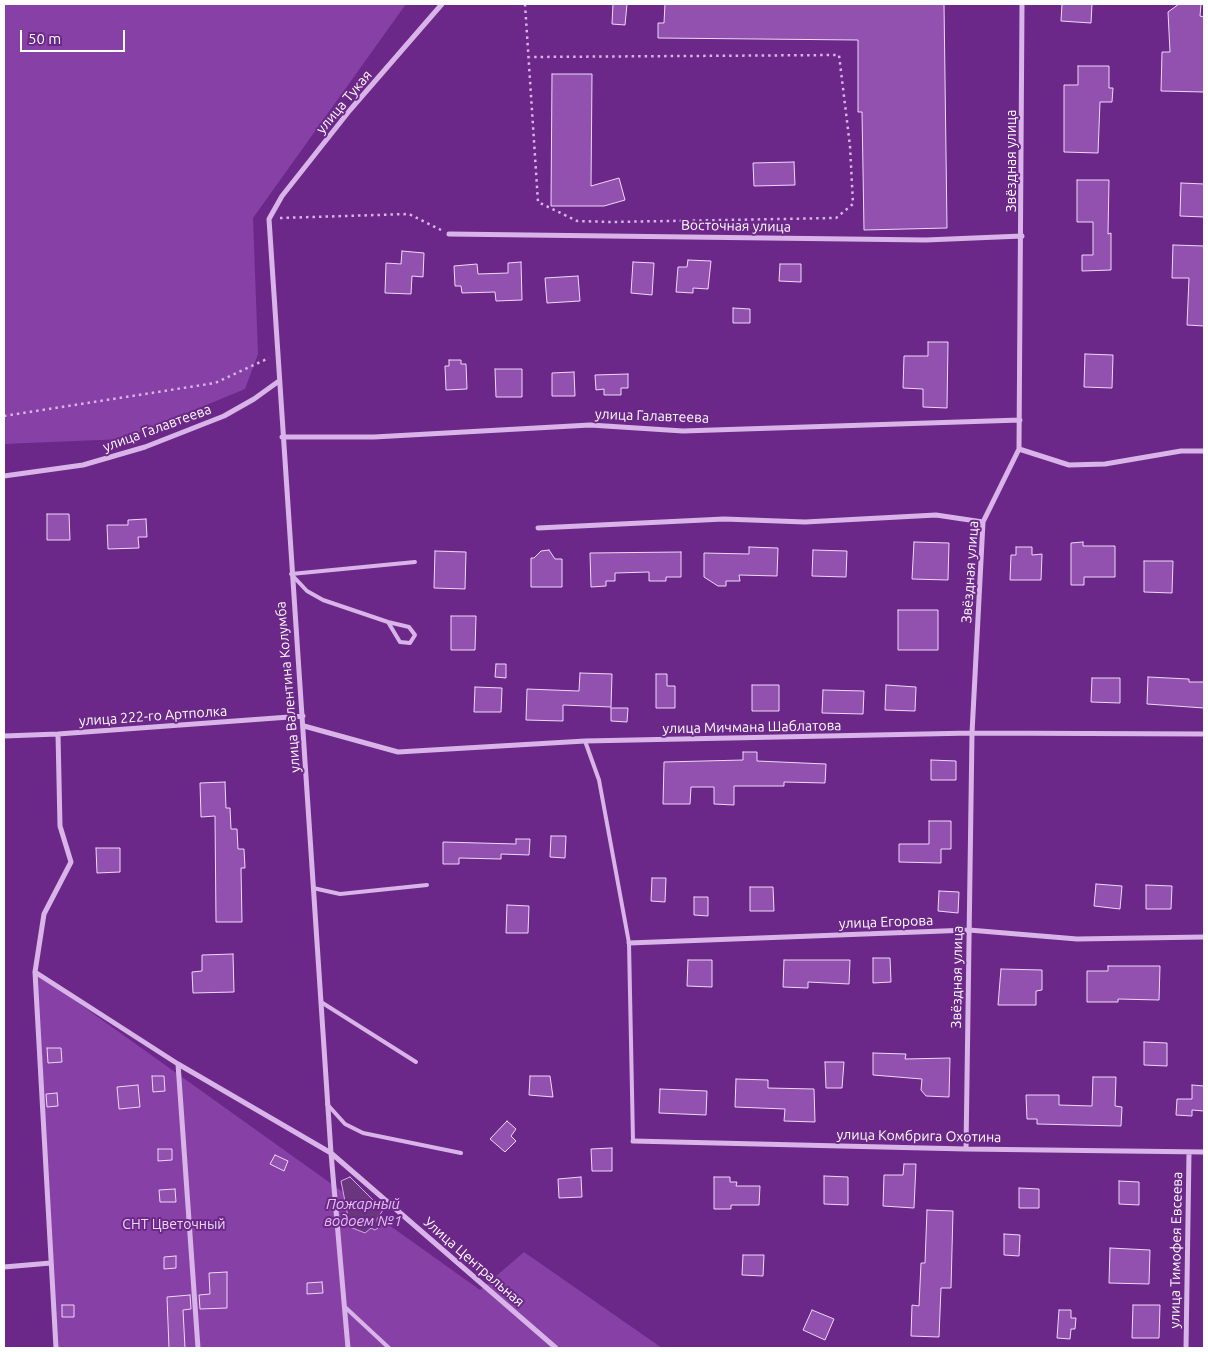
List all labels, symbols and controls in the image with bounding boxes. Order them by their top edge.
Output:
scale bar [22,20,128,52]
text: 50 m [28,30,61,47]
street label: улица Тукая [313,67,375,137]
street label: Звёздная улица [1003,110,1019,212]
street label: Восточная улица [681,217,791,235]
street label: улица Галавтеева [100,401,214,455]
street label: улица Галавтеева [595,406,709,426]
street label: Звёздная улица [958,520,982,624]
street label: улица Валентина Колумба [272,601,304,773]
street label: улица 222-го Артполка [78,702,228,730]
street label: улица Мичмана Шаблатова [662,717,842,737]
street label: улица Егорова [838,912,934,932]
street label: Звёздная улица [948,926,966,1028]
street label: улица Комбрига Охотина [836,1126,1002,1146]
street label: улица Тимофея Евсеева [1166,1171,1186,1329]
water label: Пожарный водоем №1 [324,1195,402,1230]
street label: Улица Центральная [420,1214,528,1310]
park label: СНТ Цветочный [122,1216,226,1232]

